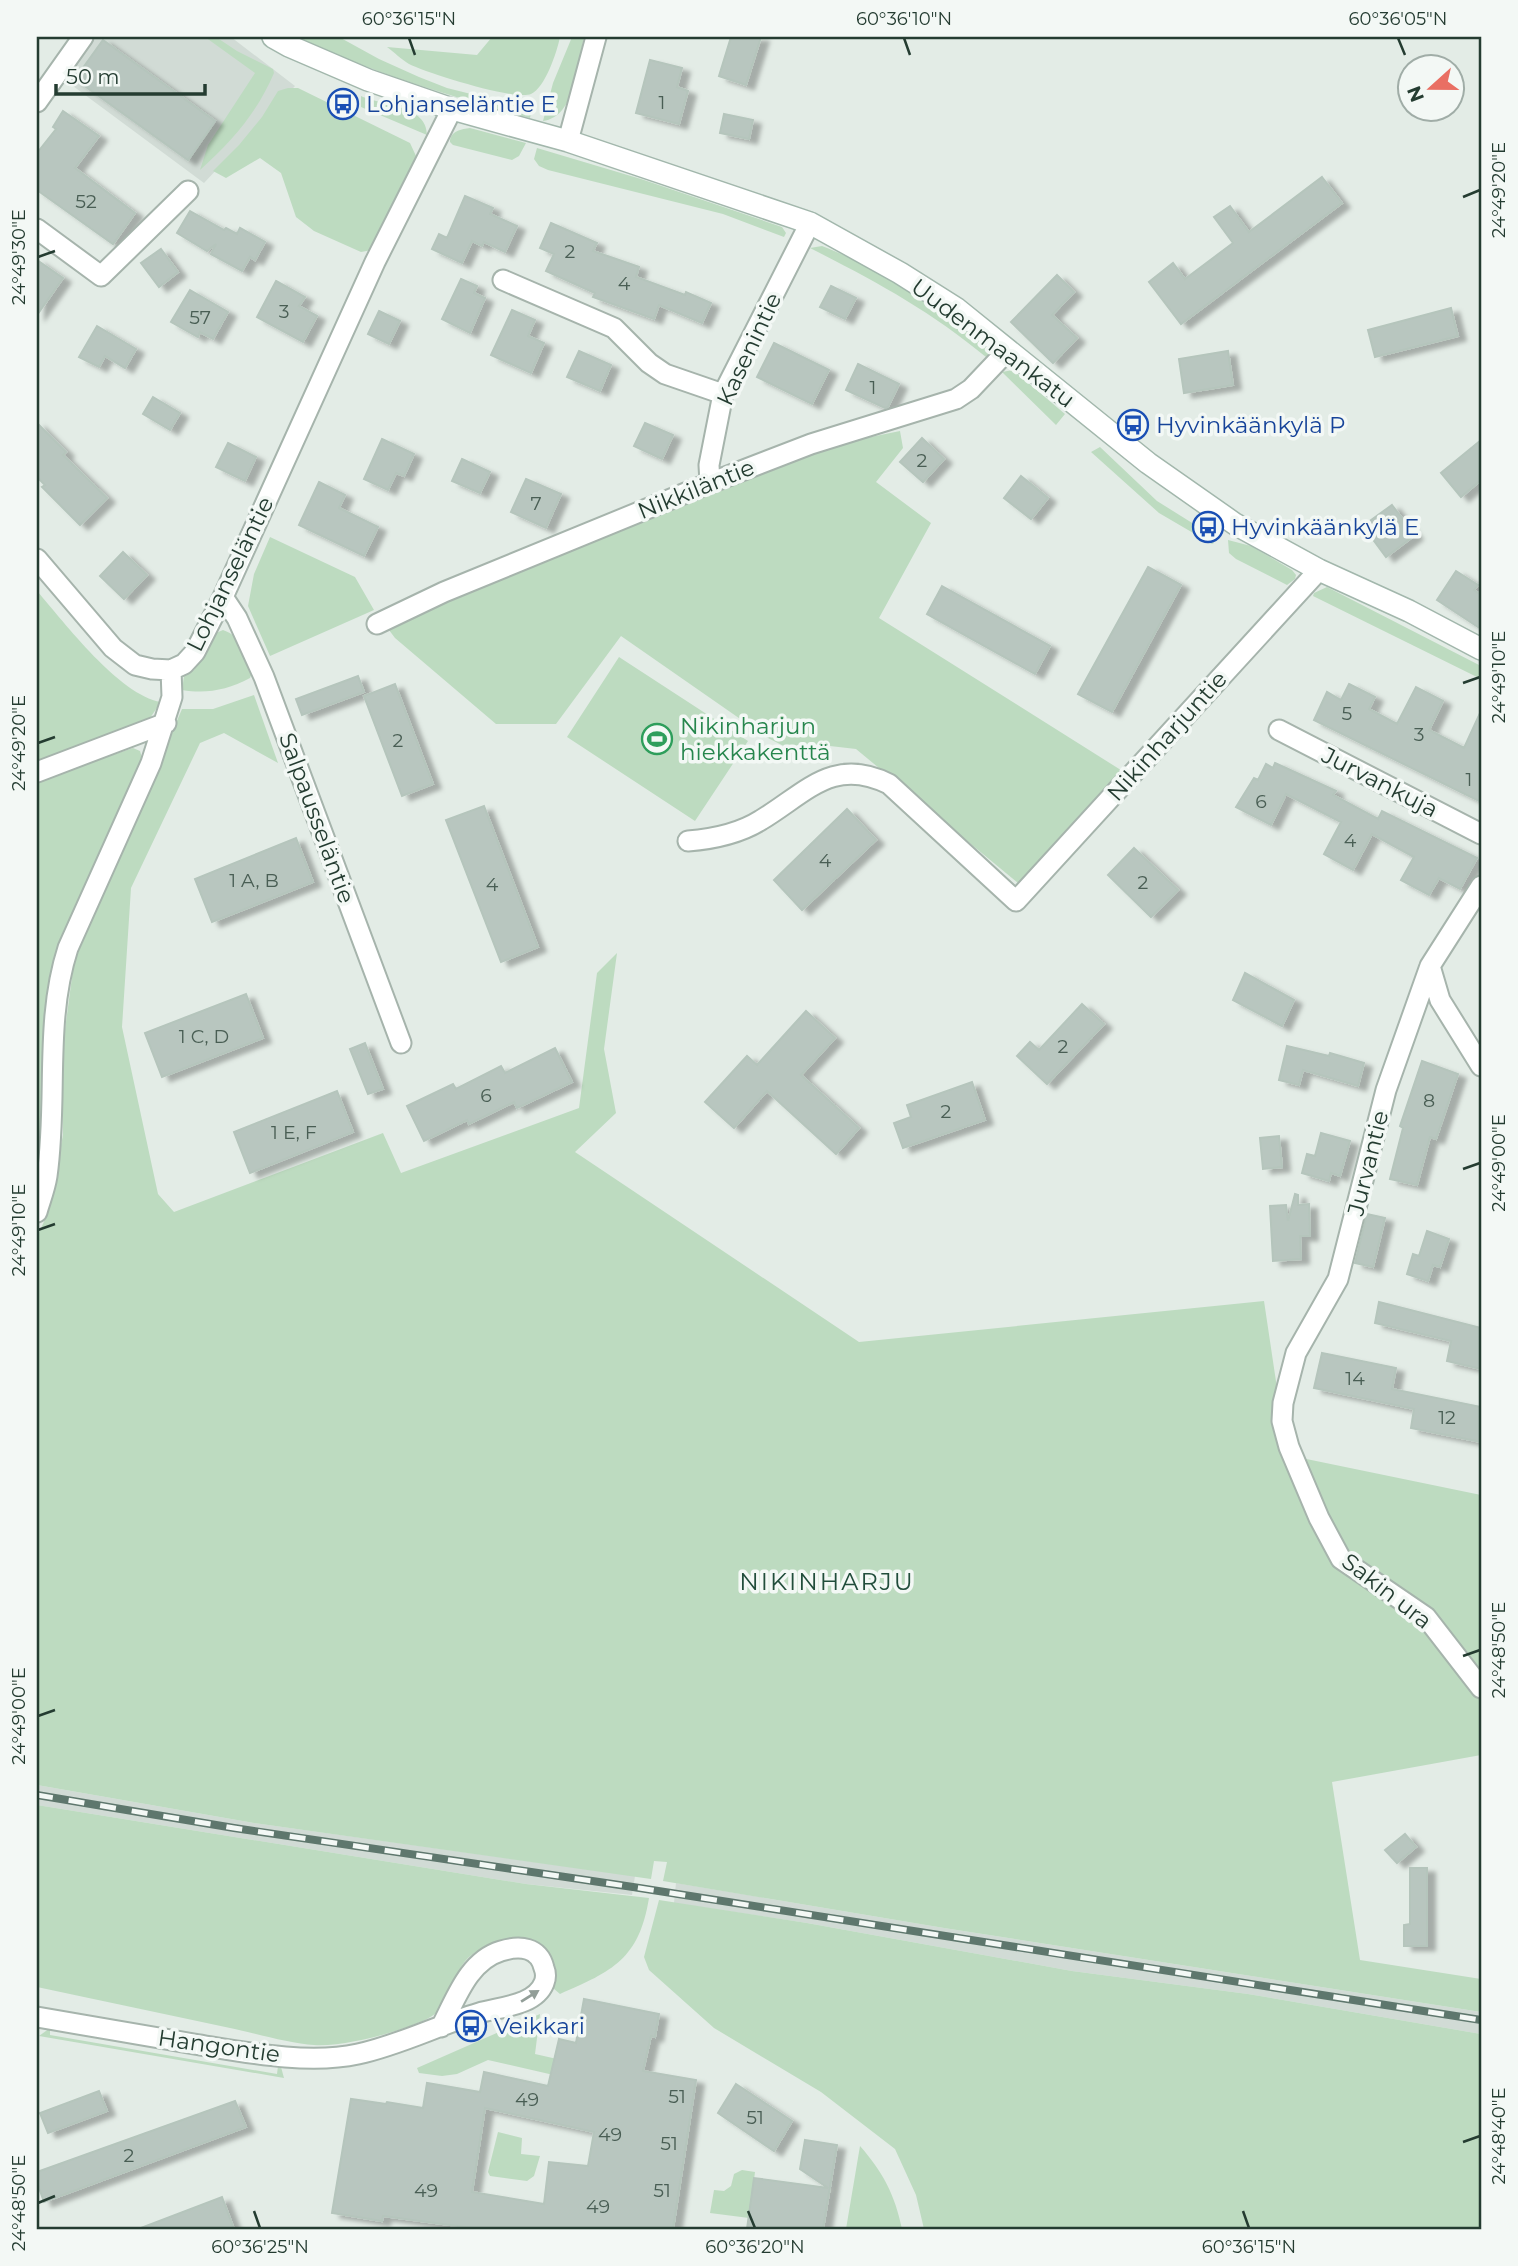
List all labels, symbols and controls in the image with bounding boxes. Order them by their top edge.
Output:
text: 60°36'15"N [362,8,456,30]
text: 60°36'10"N [856,8,952,30]
text: 60°36'05"N [1349,8,1447,30]
scale bar [56,52,205,96]
north arrow [1396,52,1466,122]
text: 50 m [66,64,120,89]
text: N [1402,83,1429,105]
bus stop icon: Lohjanseläntie E [326,87,360,121]
place label: Lohjanseläntie E [366,90,556,118]
house number: 1 [659,91,665,114]
text: 24°49'20"E [1488,142,1510,238]
house number: 52 [75,190,97,213]
text: 24°49'30"E [8,209,30,305]
house number: 2 [565,240,576,263]
house number: 4 [618,272,631,295]
street label: Uudenmaankatu [906,272,1080,414]
street label: Kasenintie [711,288,787,410]
house number: 3 [279,300,289,323]
house number: 57 [189,306,211,329]
house number: 1 [870,376,876,399]
bus stop icon: Hyvinkäänkylä P [1116,408,1150,442]
place label: Hyvinkäänkylä P [1156,411,1345,439]
house number: 2 [917,449,928,472]
street label: Nikkiläntie [634,453,758,525]
street label: Lohjanseläntie [180,492,280,656]
house number: 7 [530,492,542,515]
bus stop icon: Hyvinkäänkylä E [1191,510,1225,544]
place label: Hyvinkäänkylä E [1231,513,1419,541]
text: 24°49'10"E [1488,631,1510,723]
street label: Nikinharjuntie [1101,665,1233,807]
text: 24°49'20"E [8,695,30,791]
house number: 5 [1342,702,1353,725]
place label: Nikinharjun hiekkakenttä [680,712,831,766]
sports icon: Nikinharjun hiekkakenttä [640,722,674,756]
house number: 3 [1414,723,1424,746]
street label: Salpausseläntie [273,729,361,907]
house number: 2 [393,729,404,752]
street label: Jurvankuja [1316,740,1443,823]
house number: 1 [1466,768,1472,791]
house number: 6 [1255,790,1267,813]
house number: 4 [1344,829,1357,852]
house number: 4 [819,849,832,872]
house number: 1 A, B [229,869,279,892]
house number: 2 [1138,871,1149,894]
house number: 4 [486,873,499,896]
house number: 1 C, D [179,1025,229,1048]
house number: 2 [1058,1035,1069,1058]
house number: 6 [480,1084,492,1107]
house number: 8 [1423,1089,1435,1112]
house number: 2 [941,1100,952,1123]
street label: Jurvantie [1341,1108,1395,1219]
text: 24°49'00"E [1488,1114,1510,1212]
house number: 1 E, F [271,1121,317,1144]
text: 24°49'10"E [8,1184,30,1276]
house number: 14 [1345,1367,1365,1390]
house number: 12 [1438,1406,1456,1429]
street label: Sakin ura [1336,1547,1438,1635]
district label: NIKINHARJU [739,1567,915,1596]
text: 24°48'50"E [1488,1602,1510,1698]
text: 24°49'00"E [8,1667,30,1765]
one-way arrow [520,1990,540,2003]
bus stop icon: Veikkari [454,2009,488,2043]
place label: Veikkari [494,2012,585,2040]
street label: Hangontie [156,2024,282,2068]
house number: 51 [668,2085,686,2108]
text: 24°48'40"E [1488,2087,1510,2185]
house number: 49 [515,2088,539,2111]
house number: 51 [746,2106,764,2129]
house number: 49 [598,2123,622,2146]
house number: 51 [660,2132,678,2155]
house number: 2 [124,2144,135,2167]
text: 24°48'50"E [8,2155,30,2251]
house number: 49 [414,2179,438,2202]
house number: 51 [653,2179,671,2202]
house number: 49 [586,2195,610,2218]
text: 60°36'25"N [211,2236,309,2258]
text: 60°36'20"N [705,2236,805,2258]
text: 60°36'15"N [1202,2236,1296,2258]

